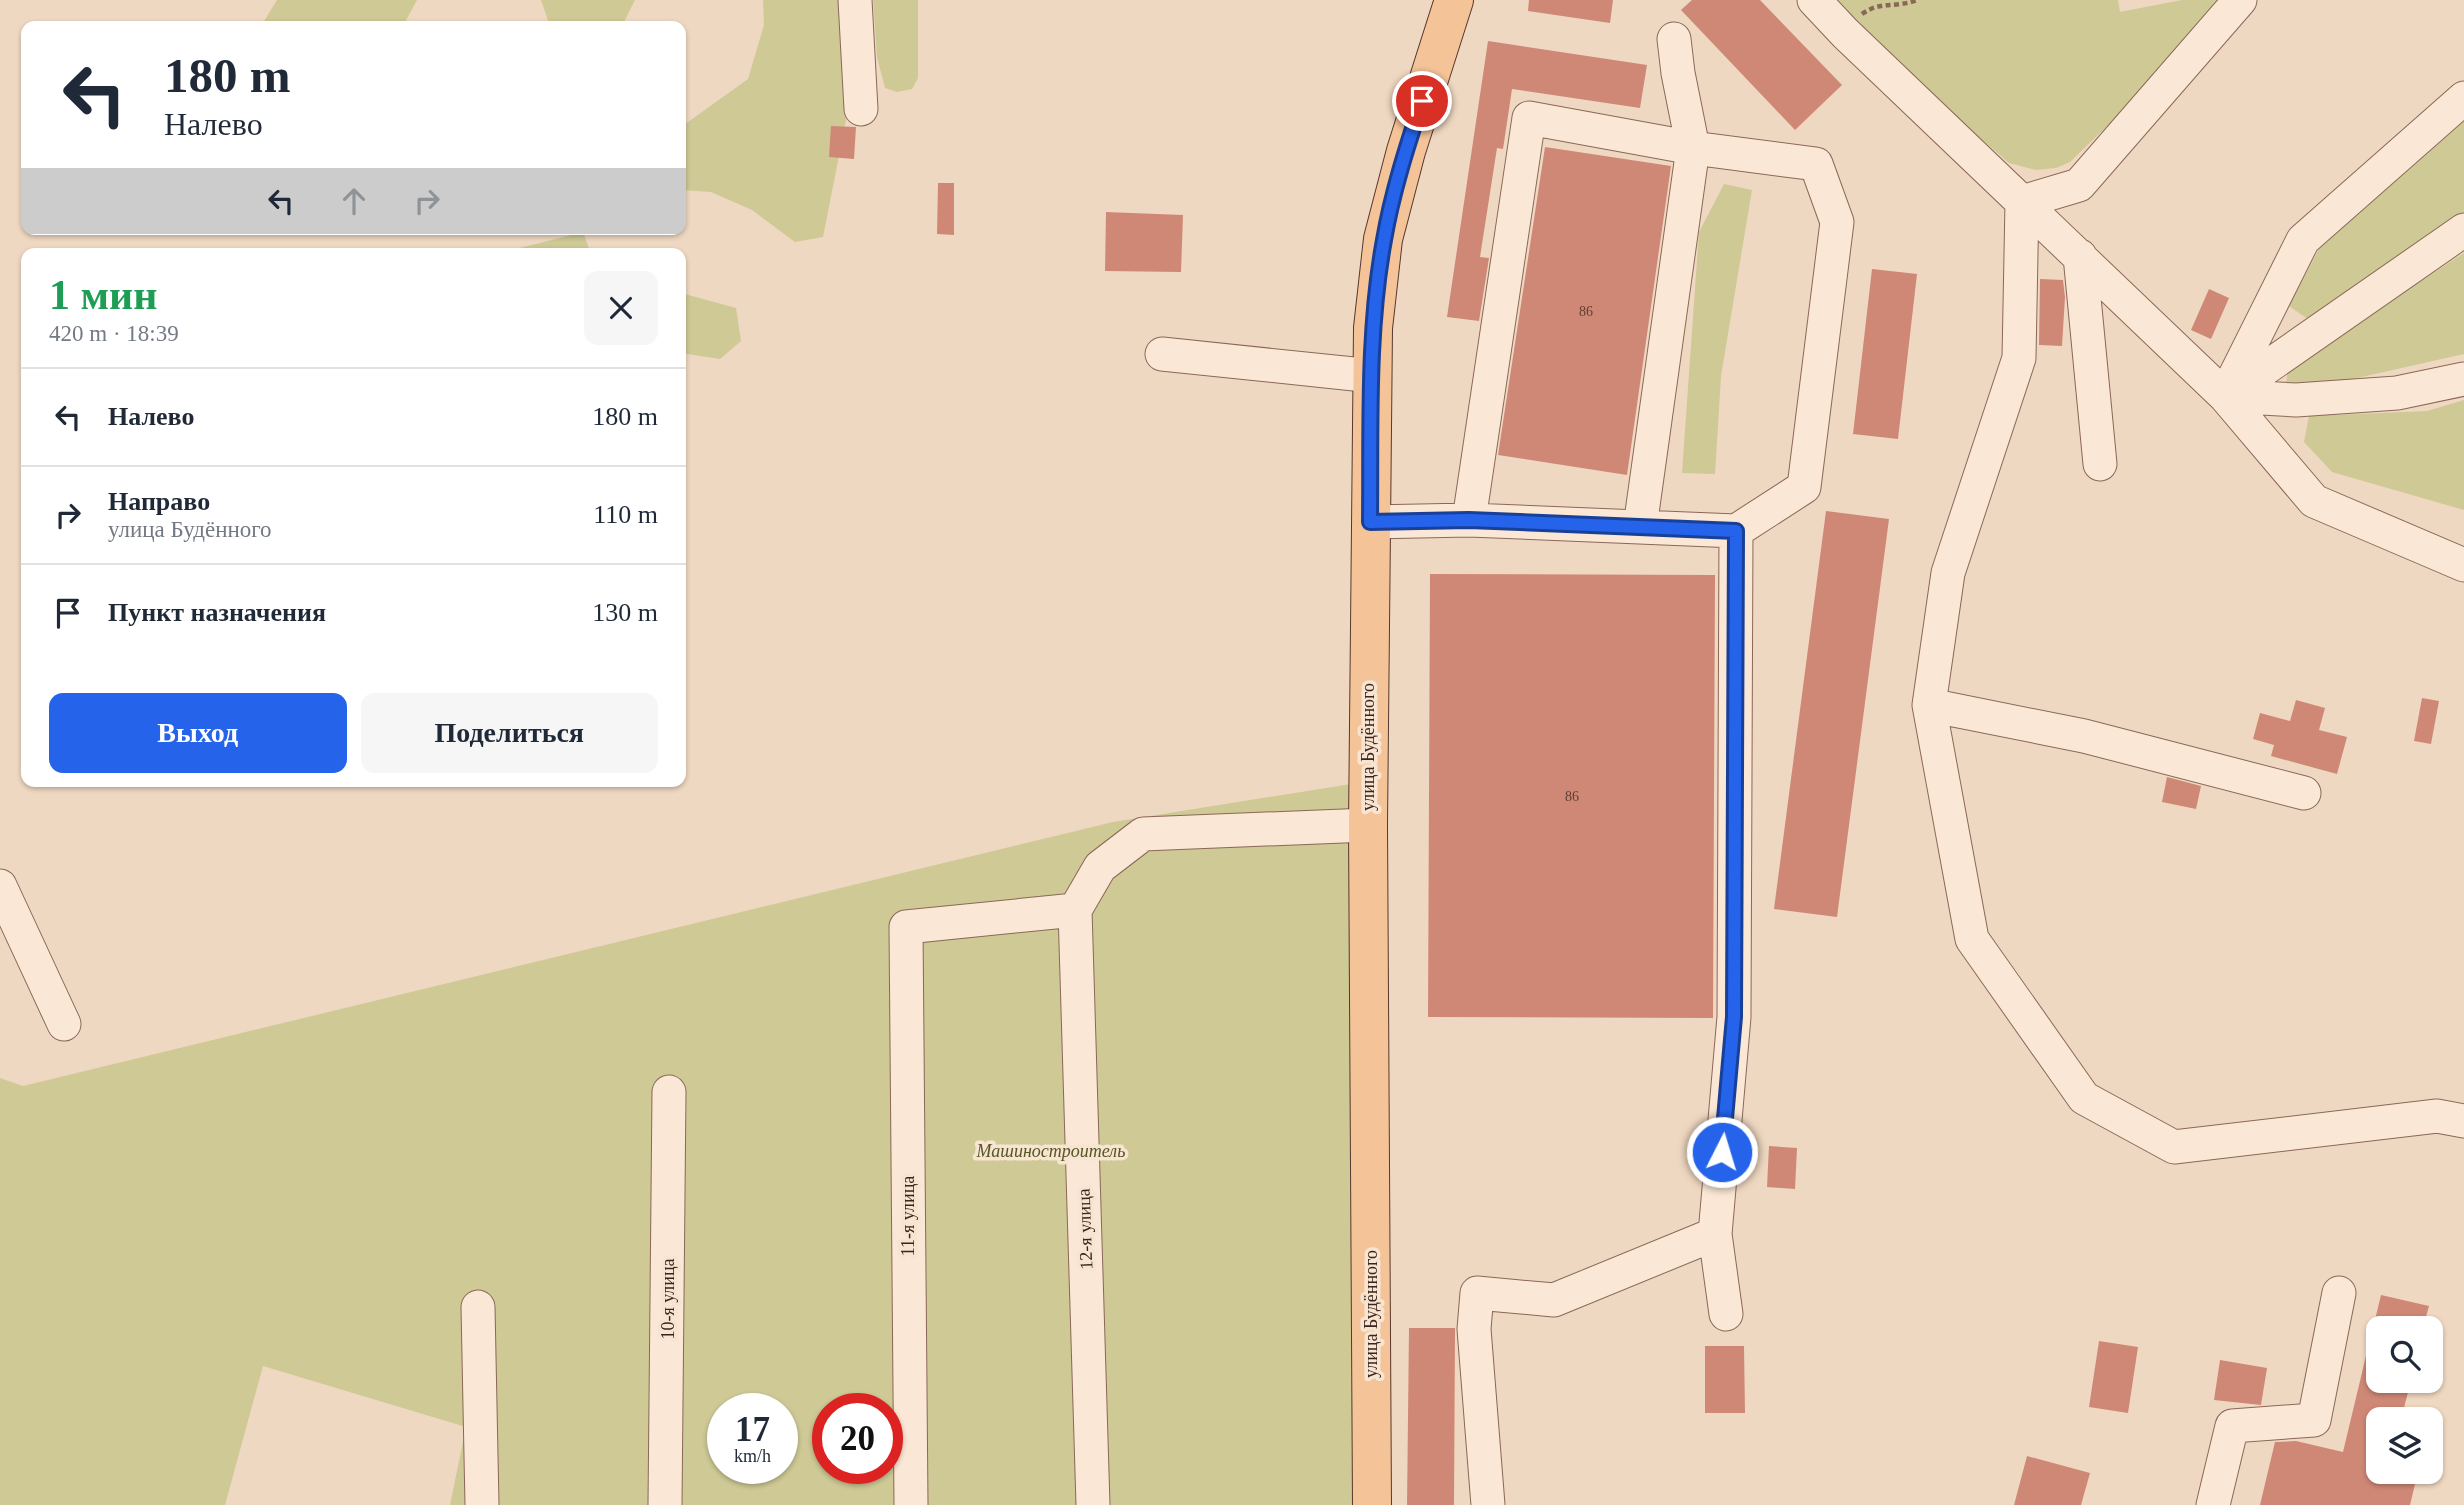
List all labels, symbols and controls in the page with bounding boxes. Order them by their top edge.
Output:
text: 180 m [164,48,291,103]
icon: left [49,49,140,140]
pin [1392,71,1452,131]
icon: arrive [1403,82,1441,120]
text: Налево [164,106,263,142]
icon: left [262,182,300,220]
icon: ahead [335,182,373,220]
icon: right [408,182,446,220]
button: close [584,271,658,345]
text: 1 мин [49,272,158,318]
house number: 86 [1579,304,1593,319]
text: 420 m · 18:39 [49,321,179,346]
icon: left [49,398,87,436]
text: Налево [108,402,194,431]
text: 180 m [592,402,658,431]
text: Направо [108,487,210,516]
icon: right [49,496,87,534]
text: 110 m [593,500,658,529]
text: улица Будённого [108,517,272,542]
icon: arrive [49,594,87,632]
text: Пункт назначения [108,598,326,627]
text: 130 m [592,598,658,627]
street label: улица Будённого [1358,683,1378,811]
button: Выход [49,693,347,773]
button: Поделиться [361,693,658,773]
house number: 86 [1565,789,1579,804]
position arrow [1685,1115,1759,1189]
park label: Машиностроитель [976,1141,1125,1161]
street label: 11-я улица [898,1176,918,1256]
street label: 12-я улица [1074,1188,1096,1270]
street label: улица Будённого [1361,1250,1381,1378]
street label: 10-я улица [658,1258,678,1340]
map controls [2366,1316,2443,1484]
button: search [2366,1316,2443,1393]
speed limit sign: 20 [812,1393,903,1484]
button: layers [2366,1407,2443,1484]
text: 17 [735,1410,770,1449]
text: km/h [734,1446,771,1466]

